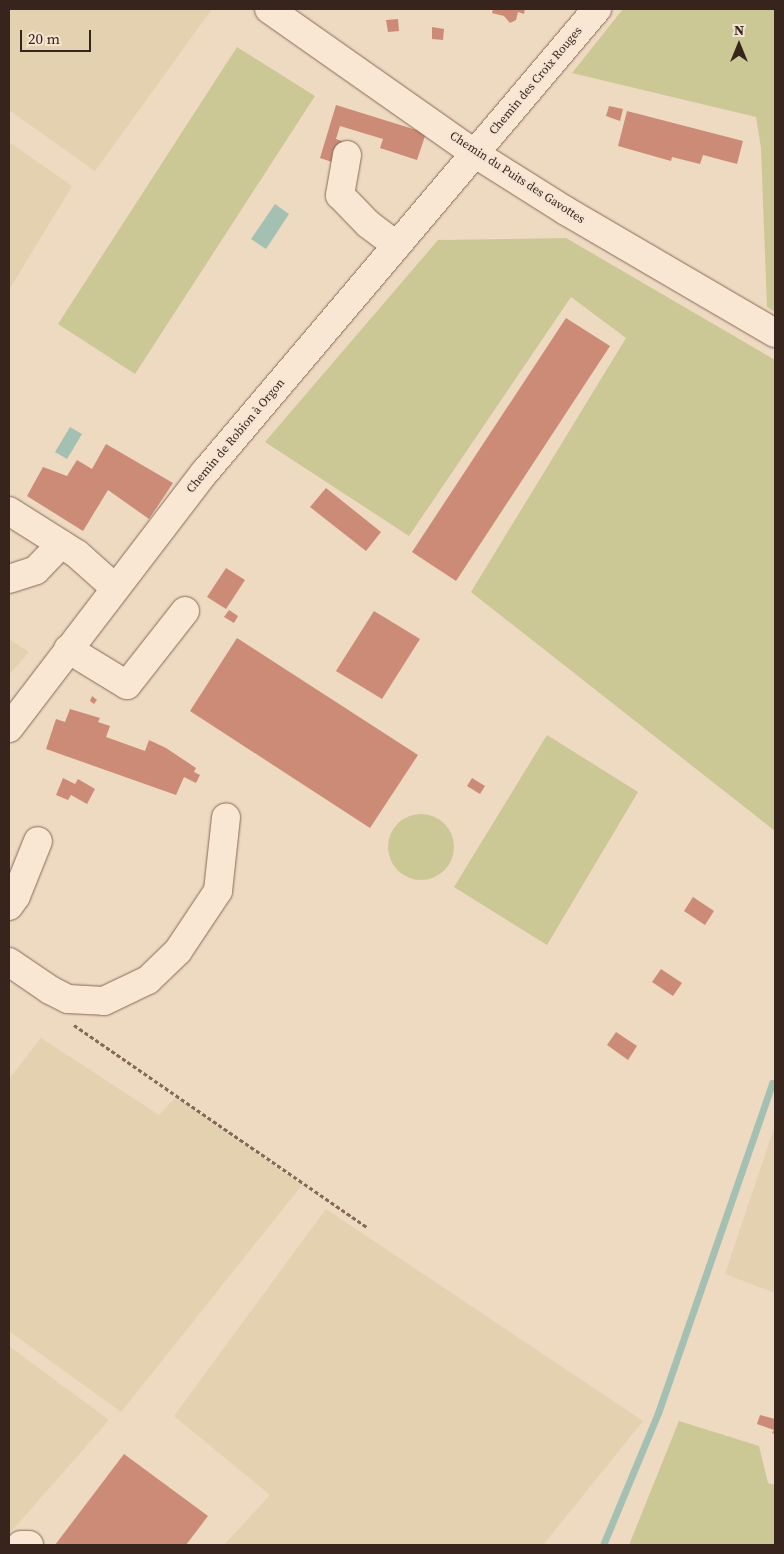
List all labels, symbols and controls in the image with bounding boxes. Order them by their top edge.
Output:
scale bar [22,20,94,52]
north arrow [714,20,764,70]
text: N [734,20,744,40]
street label: Chemin des Croix Rouges [487,24,585,138]
text: 20 m [28,28,60,49]
street label: Chemin du Puits des Gavottes [447,129,587,227]
street label: Chemin de Robion à Orgon [184,376,288,496]

